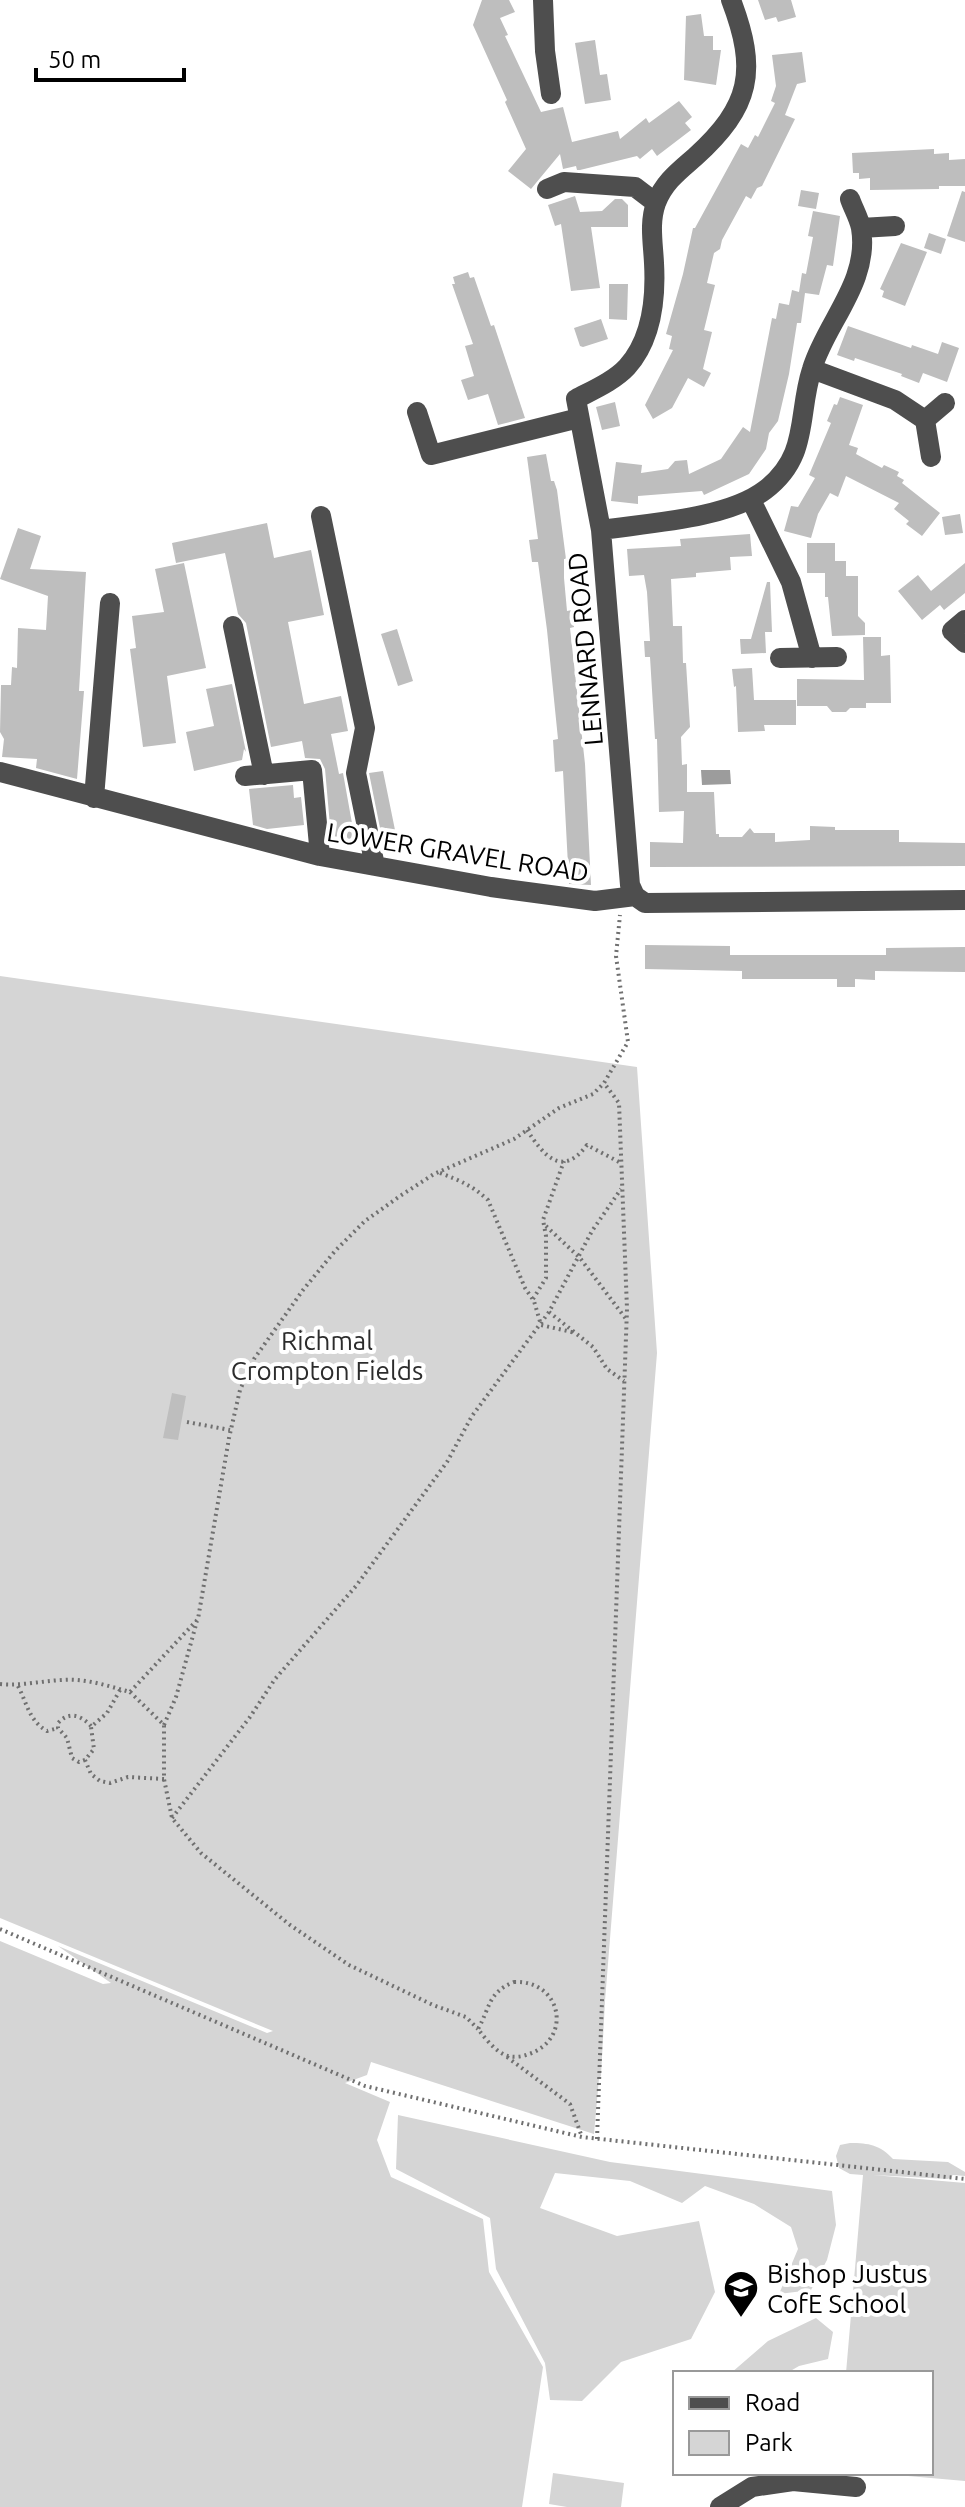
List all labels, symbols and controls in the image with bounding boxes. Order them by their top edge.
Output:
scale bar [36,32,184,82]
text: 50 m [48,46,101,73]
street label: LENNARD ROAD [562,551,608,747]
street label: LOWER GRAVEL ROAD [325,817,591,887]
park label: Richmal Crompton Fields [231,1326,423,1385]
place label: Bishop Justus CofE School [767,2259,928,2318]
school or university icon: Bishop Justus CofE School [722,2269,760,2319]
legend [673,2371,933,2475]
text: Road [745,2389,800,2416]
text: Park [745,2429,793,2456]

